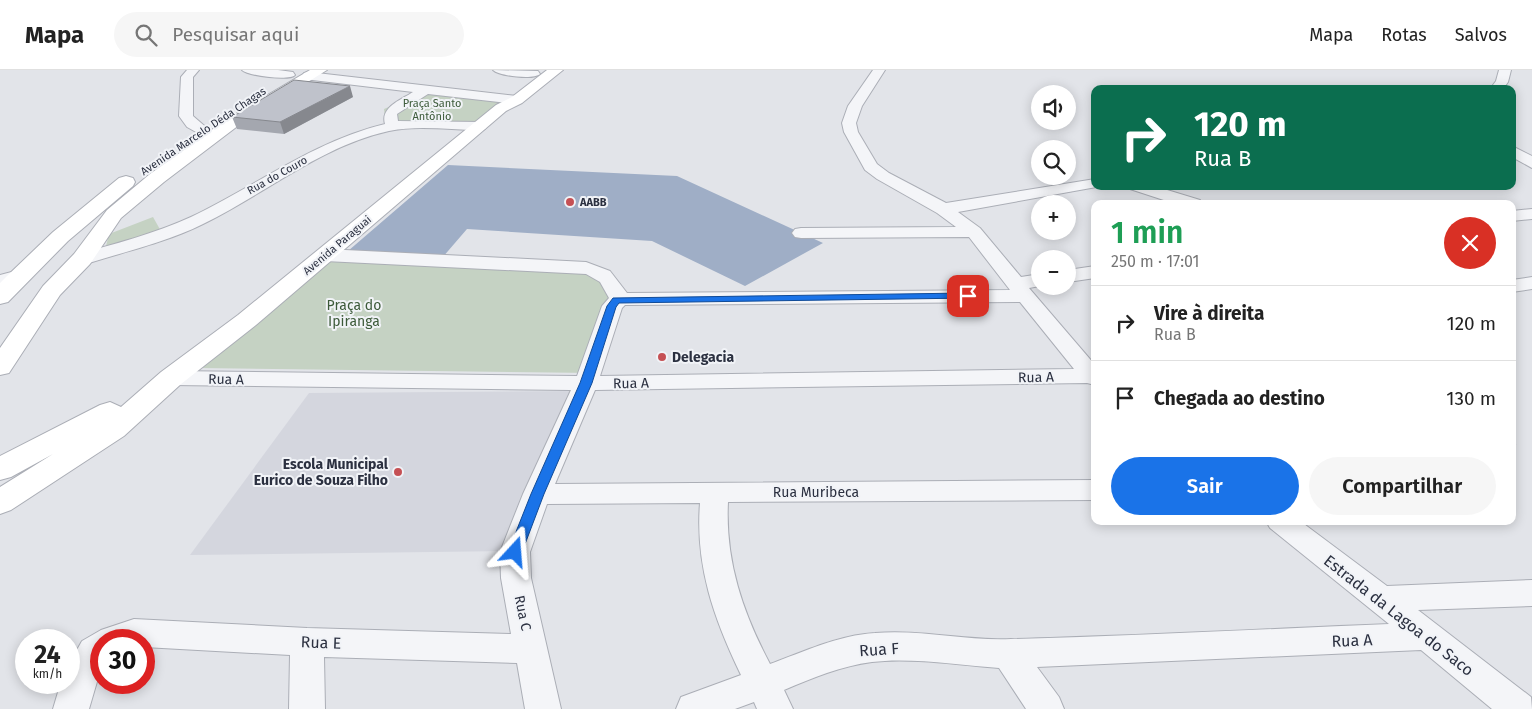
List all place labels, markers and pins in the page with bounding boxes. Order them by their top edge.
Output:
marker: AABB [564,196,576,208]
place label: AABB [579,196,607,209]
pin [947,275,989,317]
place label: Delegacia [672,349,734,366]
marker: Delegacia [656,351,668,363]
place label: Escola Municipal Eurico de Souza Filho [254,456,389,489]
marker: Escola Municipal Eurico de Souza Filho [392,466,404,478]

